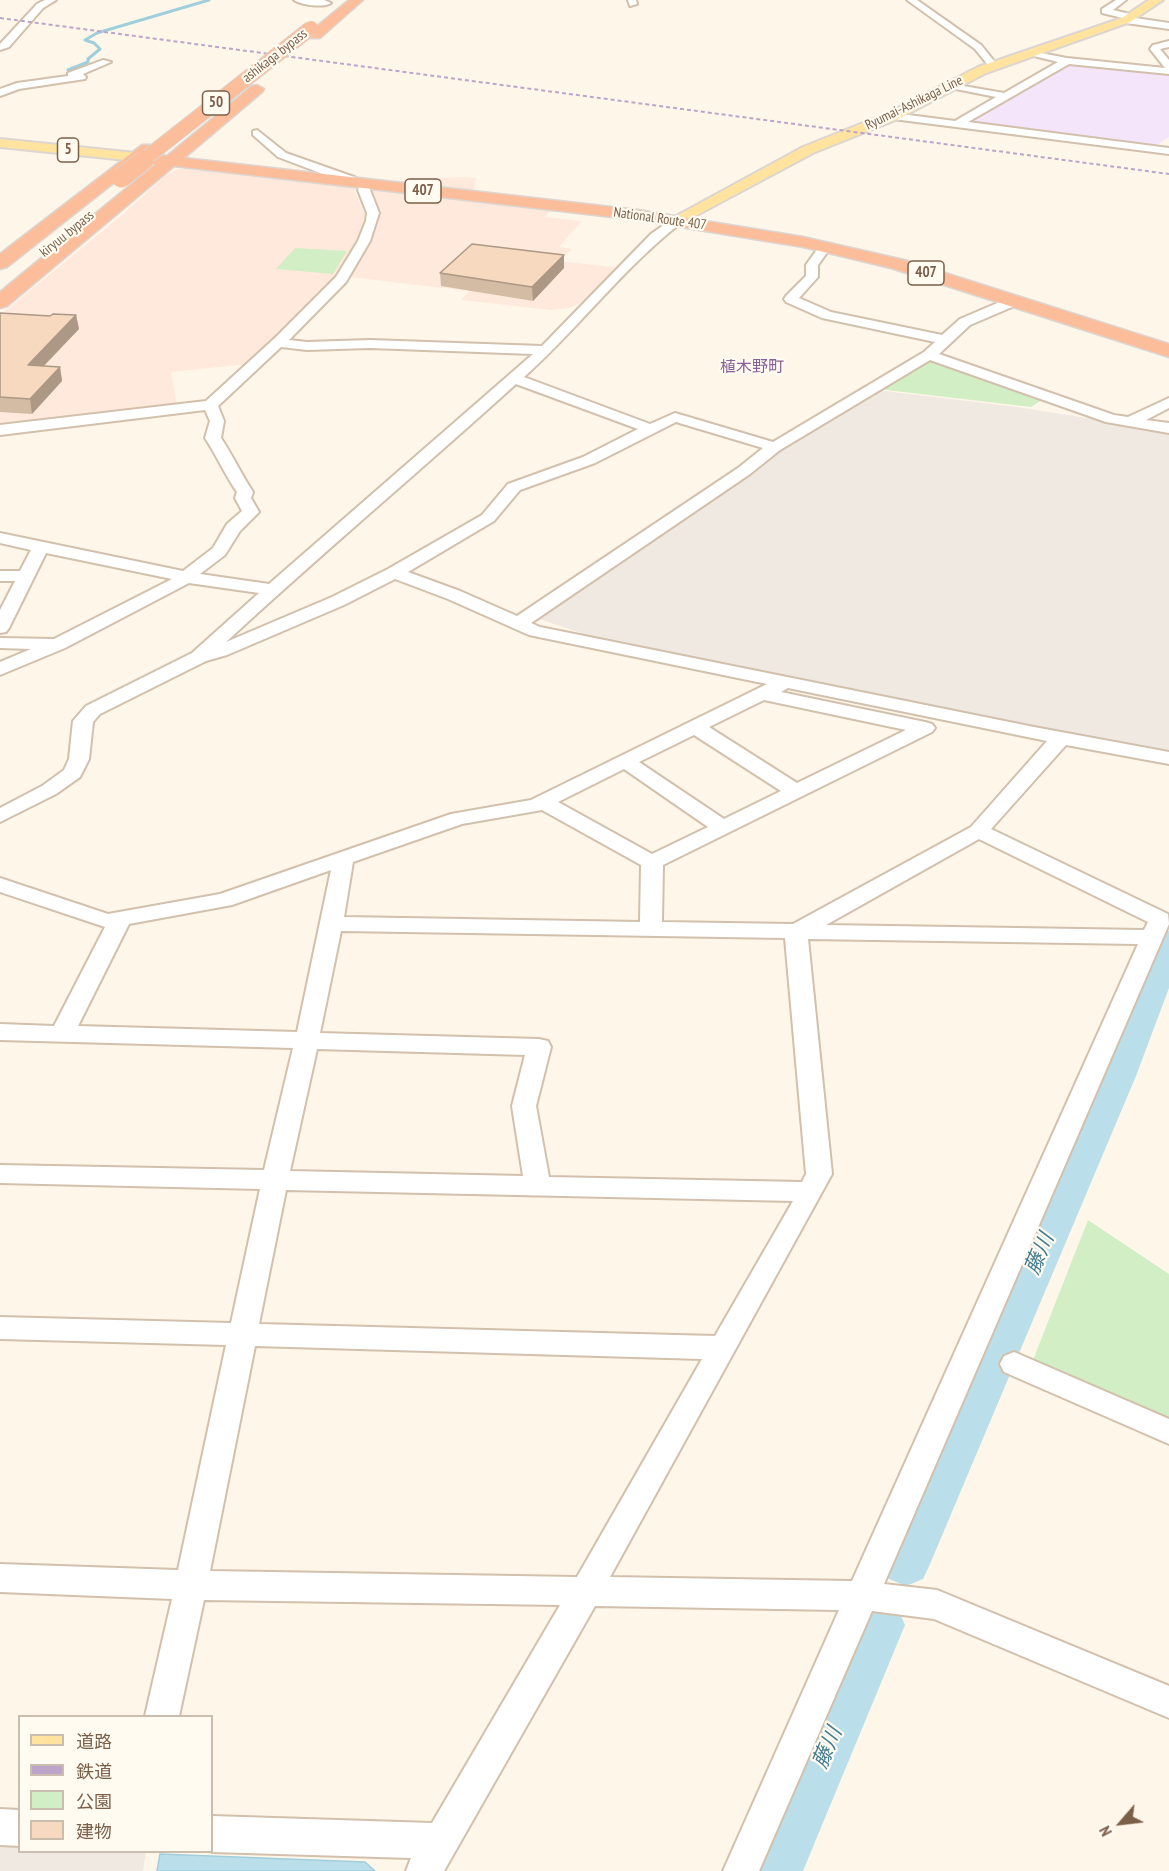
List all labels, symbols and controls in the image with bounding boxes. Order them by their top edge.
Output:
street label: ashikaga bypass [239,26,311,86]
street label: Ryumai-Ashikaga Line [862,72,966,134]
road number: 50 [202,91,230,115]
road number: 5 [58,138,78,162]
road number: 407 [405,179,441,203]
street label: National Route 407 [612,204,708,234]
street label: kiryuu bypass [36,207,98,261]
road number: 407 [908,261,944,285]
district label: 植木野町 [720,357,784,377]
water label: 藤川 [1020,1230,1060,1278]
legend [18,1715,213,1853]
water label: 藤川 [808,1724,848,1772]
text: 道路 [76,1730,112,1753]
text: 鉄道 [76,1760,112,1783]
text: 公園 [76,1790,112,1813]
north arrow [1091,1793,1151,1853]
text: 建物 [76,1820,112,1843]
text: N [1094,1823,1116,1840]

